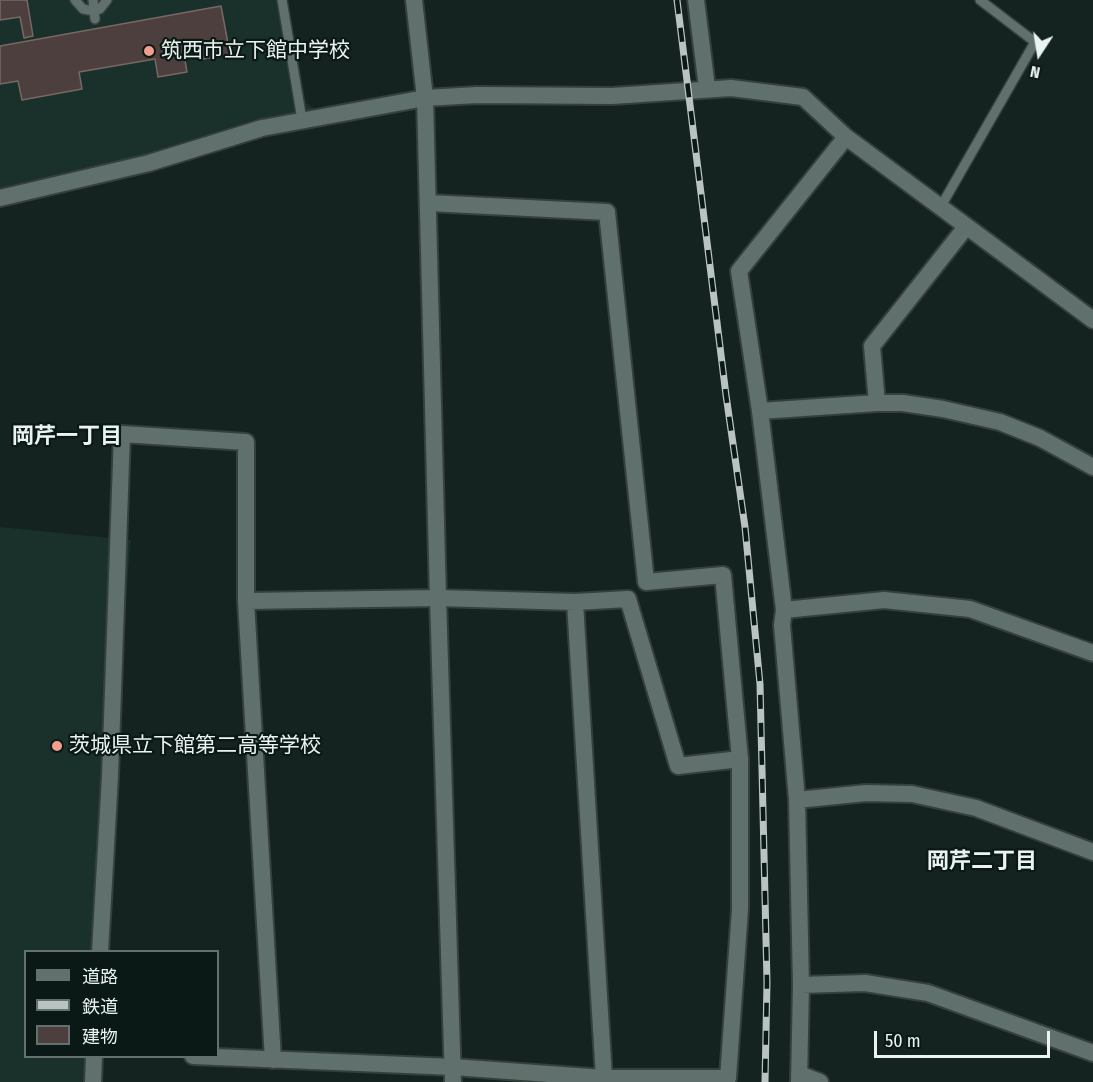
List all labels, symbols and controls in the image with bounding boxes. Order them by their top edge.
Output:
north arrow [1009,24,1069,84]
place label: 筑西市立下館中学校 [161,38,350,64]
marker: 筑西市立下館中学校 [142,44,156,58]
text: N [1028,62,1042,82]
district label: 岡芹一丁目 [12,424,122,450]
place label: 茨城県立下館第二高等学校 [69,733,321,759]
marker: 茨城県立下館第二高等学校 [50,739,64,753]
district label: 岡芹二丁目 [927,849,1037,875]
legend [24,950,219,1058]
text: 道路 [82,966,118,988]
text: 鉄道 [82,996,118,1018]
scale bar [877,1019,1052,1057]
text: 建物 [82,1026,118,1048]
text: 50 m [885,1030,921,1052]

